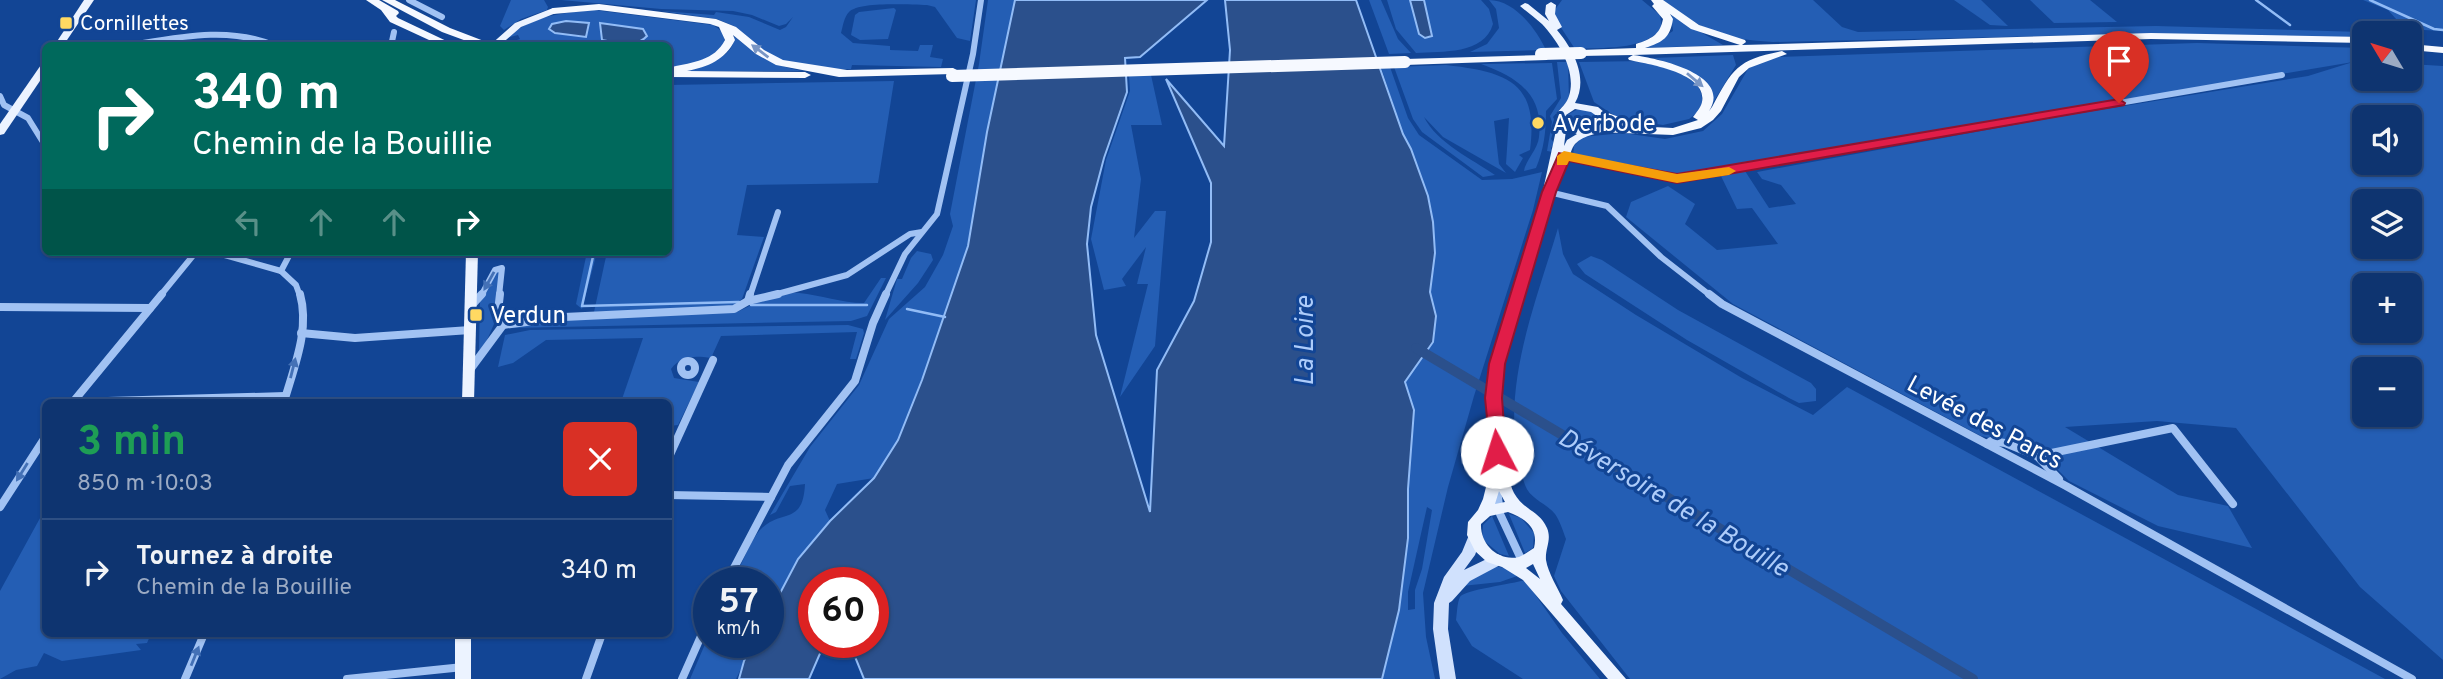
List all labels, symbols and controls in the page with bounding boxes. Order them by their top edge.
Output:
place label: Cornillettes [80,11,189,38]
marker: Cornillettes [58,15,74,31]
north arrow [2352,21,2422,91]
map controls [2352,21,2422,427]
pin [2089,31,2149,103]
icon: arrive [2100,42,2138,80]
one-way arrow [751,45,769,59]
text: 340 m [192,65,340,127]
icon: right [77,70,168,161]
one-way arrow [1686,72,1703,87]
button: sound [2352,105,2422,175]
place label: Averbode [1552,110,1656,140]
marker: Averbode [1530,115,1546,131]
text: Chemin de la Bouillie [192,126,492,166]
button: layers [2352,189,2422,259]
icon: left [229,203,267,241]
icon: ahead [302,203,340,241]
icon: ahead [375,203,413,241]
icon: right [448,203,486,241]
one-way arrow [483,272,495,291]
button: + [2352,273,2422,343]
water label: La Loire [1290,295,1323,386]
place label: Verdun [490,302,566,332]
marker: Verdun [468,307,484,323]
one-way arrow [288,357,299,379]
button: − [2352,357,2422,427]
street label: Levée des Parcs [1901,370,2067,477]
position arrow [1460,415,1534,489]
text: 3 min [77,417,186,470]
button: close [563,422,637,496]
water label: Déversoire de la Bouille [1551,422,1794,586]
one-way arrow [16,462,29,481]
text: 850 m · 10:03 [77,470,213,499]
text: Tournez à droite [136,541,333,574]
icon: right [77,553,115,591]
text: 340 m [560,555,637,588]
speed limit sign: 60 [798,567,889,658]
text: Chemin de la Bouillie [136,574,352,603]
text: 57 [718,581,759,625]
text: km/h [717,618,760,641]
one-way arrow [190,646,201,667]

